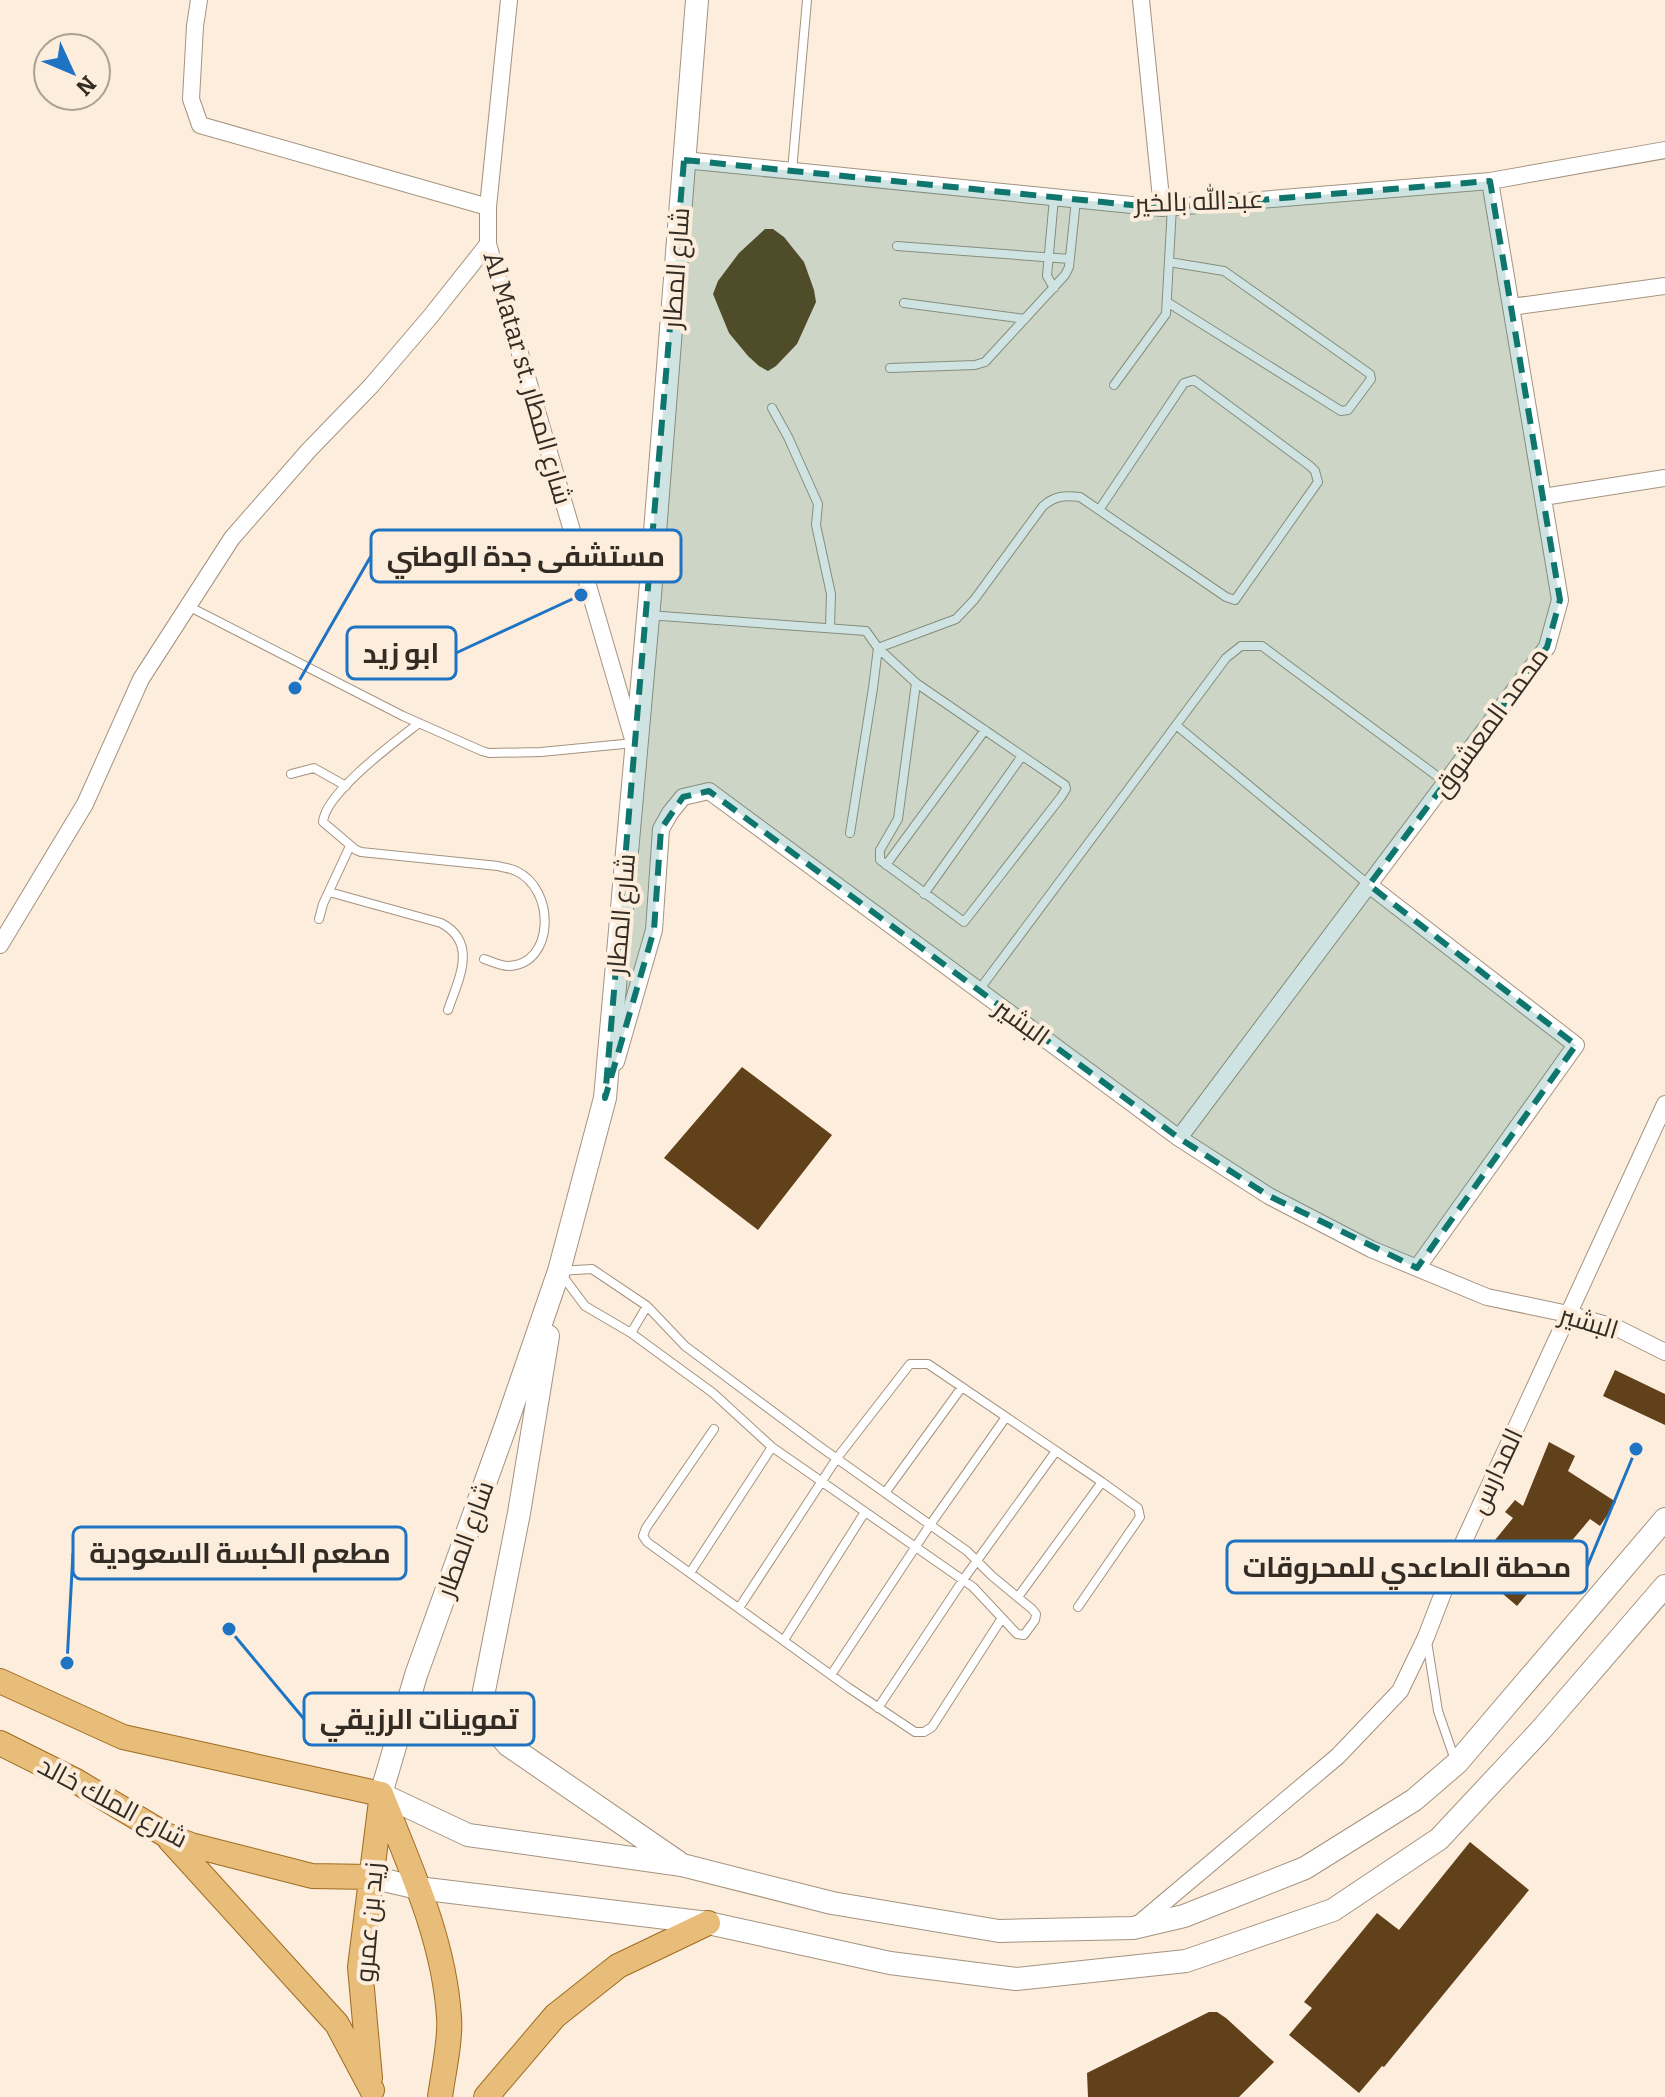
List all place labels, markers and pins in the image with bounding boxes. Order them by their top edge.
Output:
callout: مستشفى جدة الوطني [371,530,681,582]
callout: ابو زيد [347,627,456,679]
callout: مطعم الكبسة السعودية [73,1527,406,1579]
callout: محطة الصاعدي للمحروقات [1227,1541,1587,1593]
callout: تموينات الرزيقي [304,1693,534,1745]

